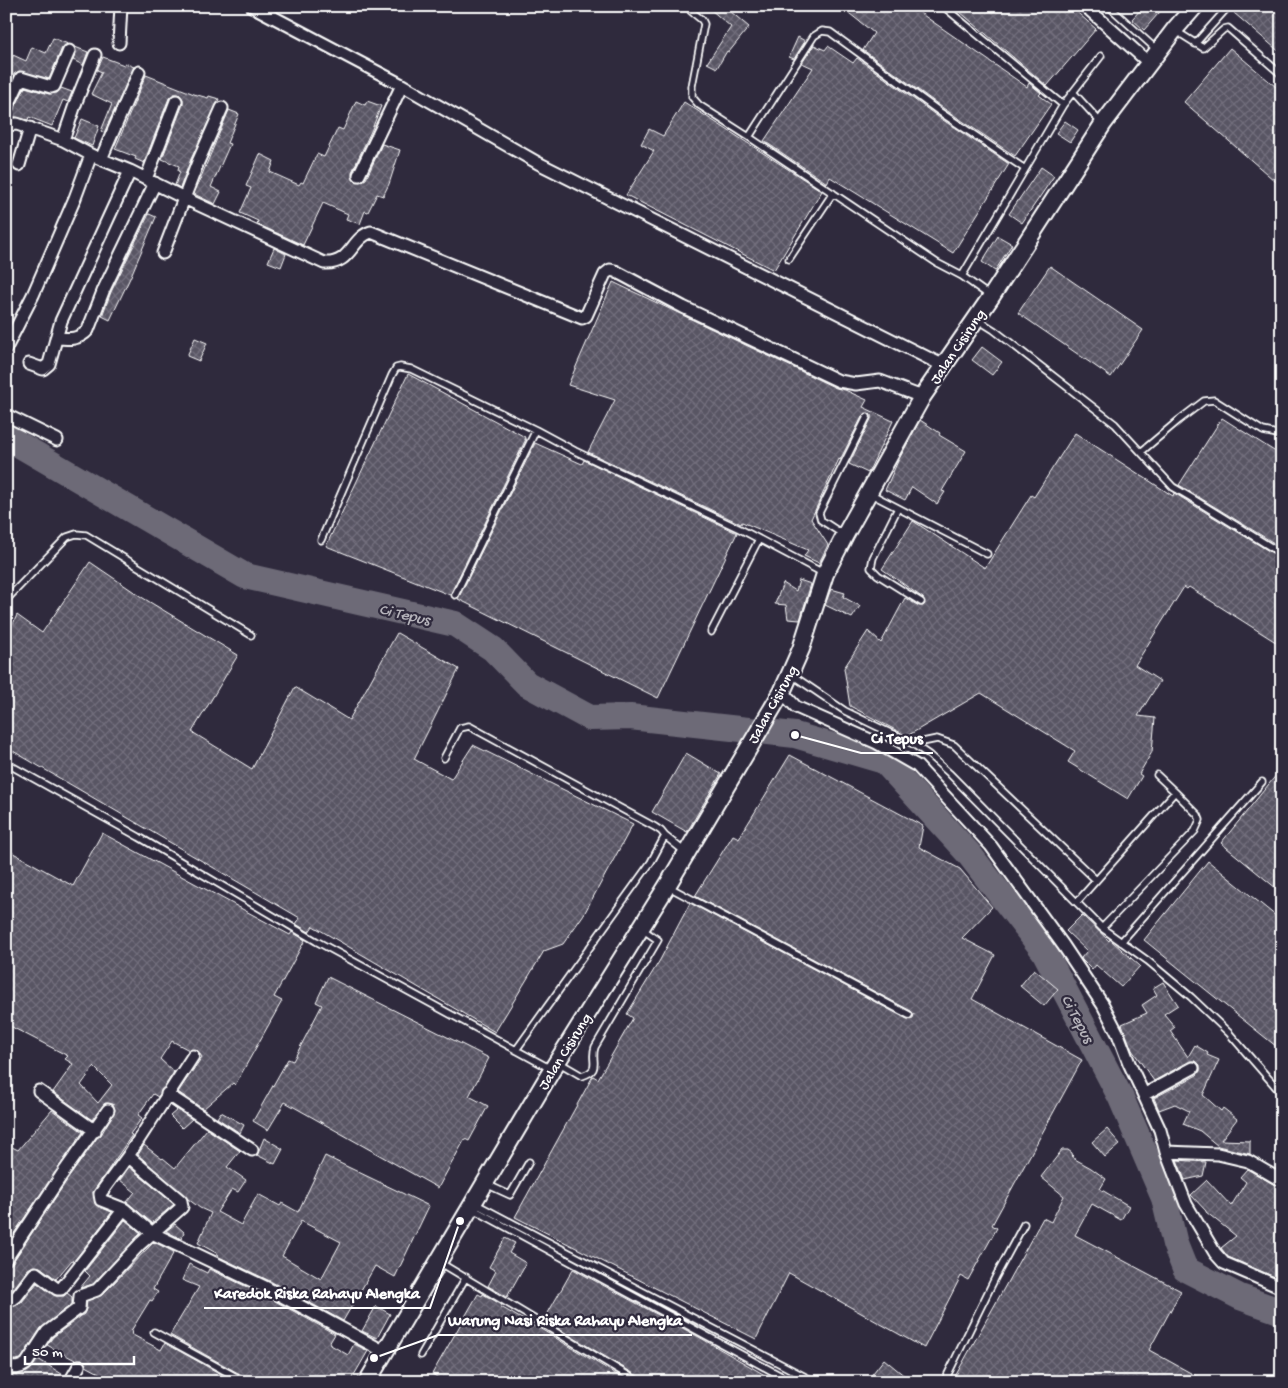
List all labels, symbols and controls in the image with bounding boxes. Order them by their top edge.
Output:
street label: Jalan Cisirung [927,306,990,388]
water label: Ci Tepus [377,601,434,632]
street label: Jalan Cisirung [745,663,803,747]
callout: Ci Tepus [861,722,933,753]
text: Ci Tepus [870,731,924,750]
water label: Ci Tepus [1055,992,1097,1049]
street label: Jalan Cisirung [535,1011,596,1094]
callout: Karedok Riska Rahayu Alengka [204,1277,430,1308]
text: Karedok Riska Rahayu Alengka [213,1286,421,1305]
callout: Warung Nasi Riska Rahayu Alengka [438,1304,692,1335]
text: Warung Nasi Riska Rahayu Alengka [447,1313,683,1332]
scale bar [25,1333,134,1365]
text: 50 m [32,1344,63,1362]

